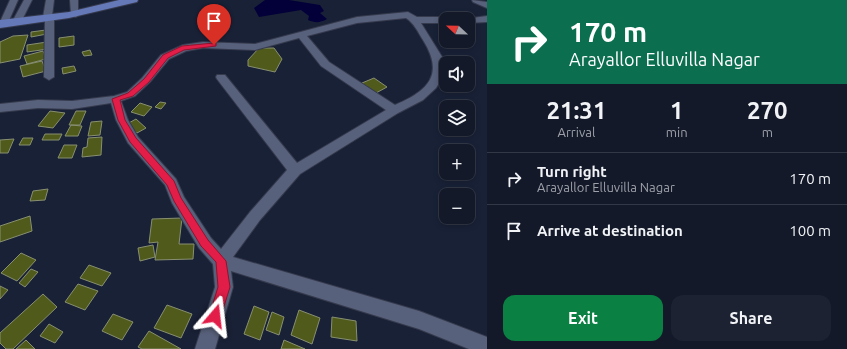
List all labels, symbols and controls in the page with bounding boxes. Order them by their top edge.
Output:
pin [197,4,231,45]
icon: arrive [203,10,225,32]
north arrow [439,12,475,48]
map controls [439,12,475,224]
icon: right [503,16,555,68]
text: 170 m [569,16,647,47]
text: Arayallor Elluvilla Nagar [569,49,760,69]
button: sound [439,56,475,92]
text: 21:31 [546,97,606,124]
text: 1 [670,97,683,124]
text: 270 [747,97,788,124]
button: layers [439,100,475,136]
text: Arrival [557,125,595,139]
text: min [666,125,688,139]
text: m [762,125,773,139]
button: + [439,144,475,180]
text: Turn right [537,163,607,180]
icon: right [503,168,525,190]
text: 170 m [789,170,831,187]
text: Arayallor Elluvilla Nagar [537,180,675,194]
button: − [439,188,475,224]
icon: arrive [503,220,525,242]
text: Arrive at destination [537,222,683,239]
text: 100 m [789,222,831,239]
position arrow [194,295,236,337]
button: Exit [503,295,663,341]
button: Share [671,295,831,341]

